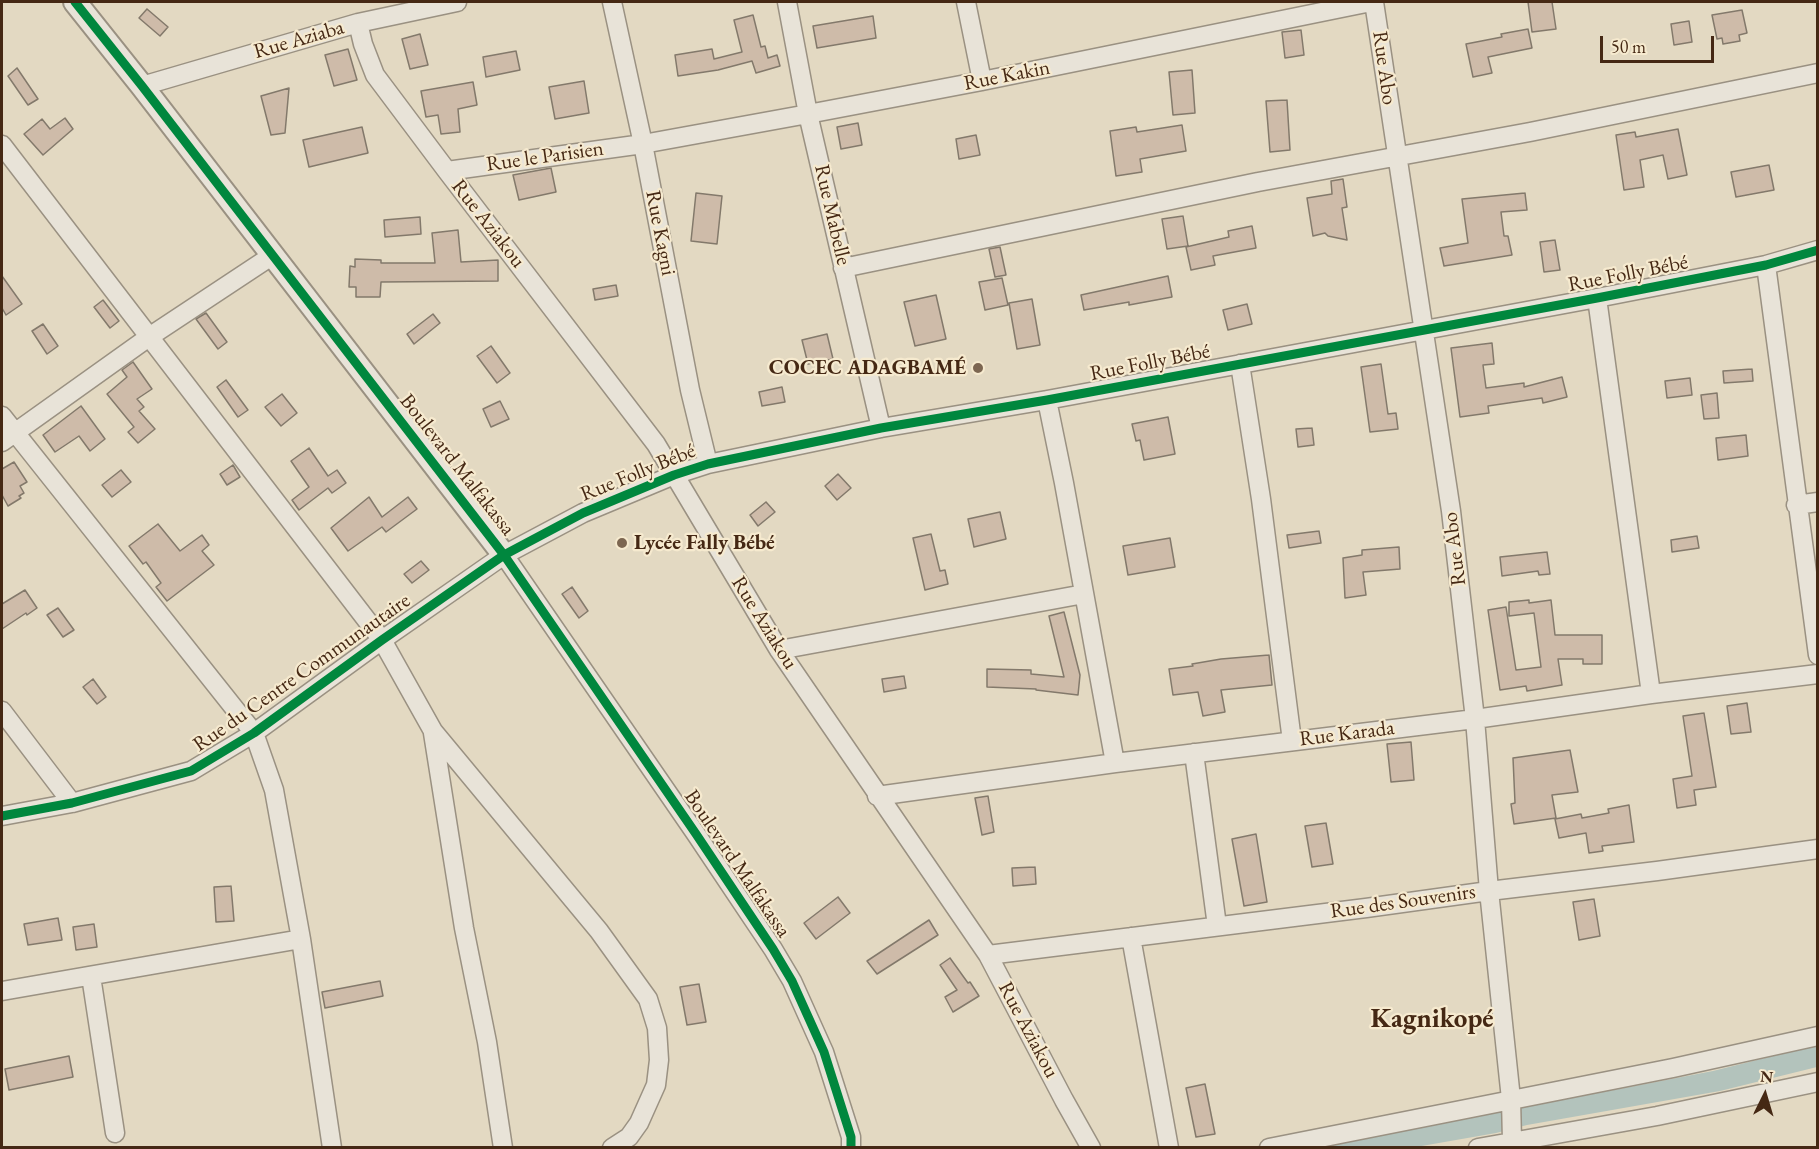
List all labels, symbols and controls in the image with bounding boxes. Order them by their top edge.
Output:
street label: Rue Aziaba [251,15,347,65]
scale bar [1603,24,1717,62]
street label: Rue Abo [1366,30,1402,106]
text: 50 m [1611,35,1646,58]
street label: Rue Kakin [962,55,1052,97]
street label: Rue le Parisien [485,136,605,178]
street label: Rue Mabelle [808,162,856,268]
street label: Rue Aziakou [446,175,530,273]
street label: Rue Kagni [639,188,681,278]
street label: Rue Folly Bébé [1566,250,1690,298]
street label: Rue Folly Bébé [1088,339,1212,387]
place label: COCEC ADAGBAMÉ [769,355,966,381]
marker: COCEC ADAGBAMÉ [971,361,985,375]
street label: Boulevard Malfakassa [394,389,520,541]
street label: Rue Folly Bébé [577,439,699,507]
street label: Rue Abo [1438,511,1472,587]
place label: Lycée Fally Bébé [634,530,775,556]
marker: Lycée Fally Bébé [615,536,629,550]
street label: Rue Aziakou [725,572,803,674]
street label: Rue du Centre Communautaire [189,588,415,758]
street label: Rue Karada [1298,716,1396,752]
street label: Boulevard Malfakassa [678,785,796,943]
street label: Rue des Souvenirs [1329,879,1477,925]
street label: Rue Aziakou [992,978,1064,1082]
district label: Kagnikopé [1370,1004,1494,1036]
north arrow [1735,1065,1795,1125]
text: N [1759,1066,1774,1088]

